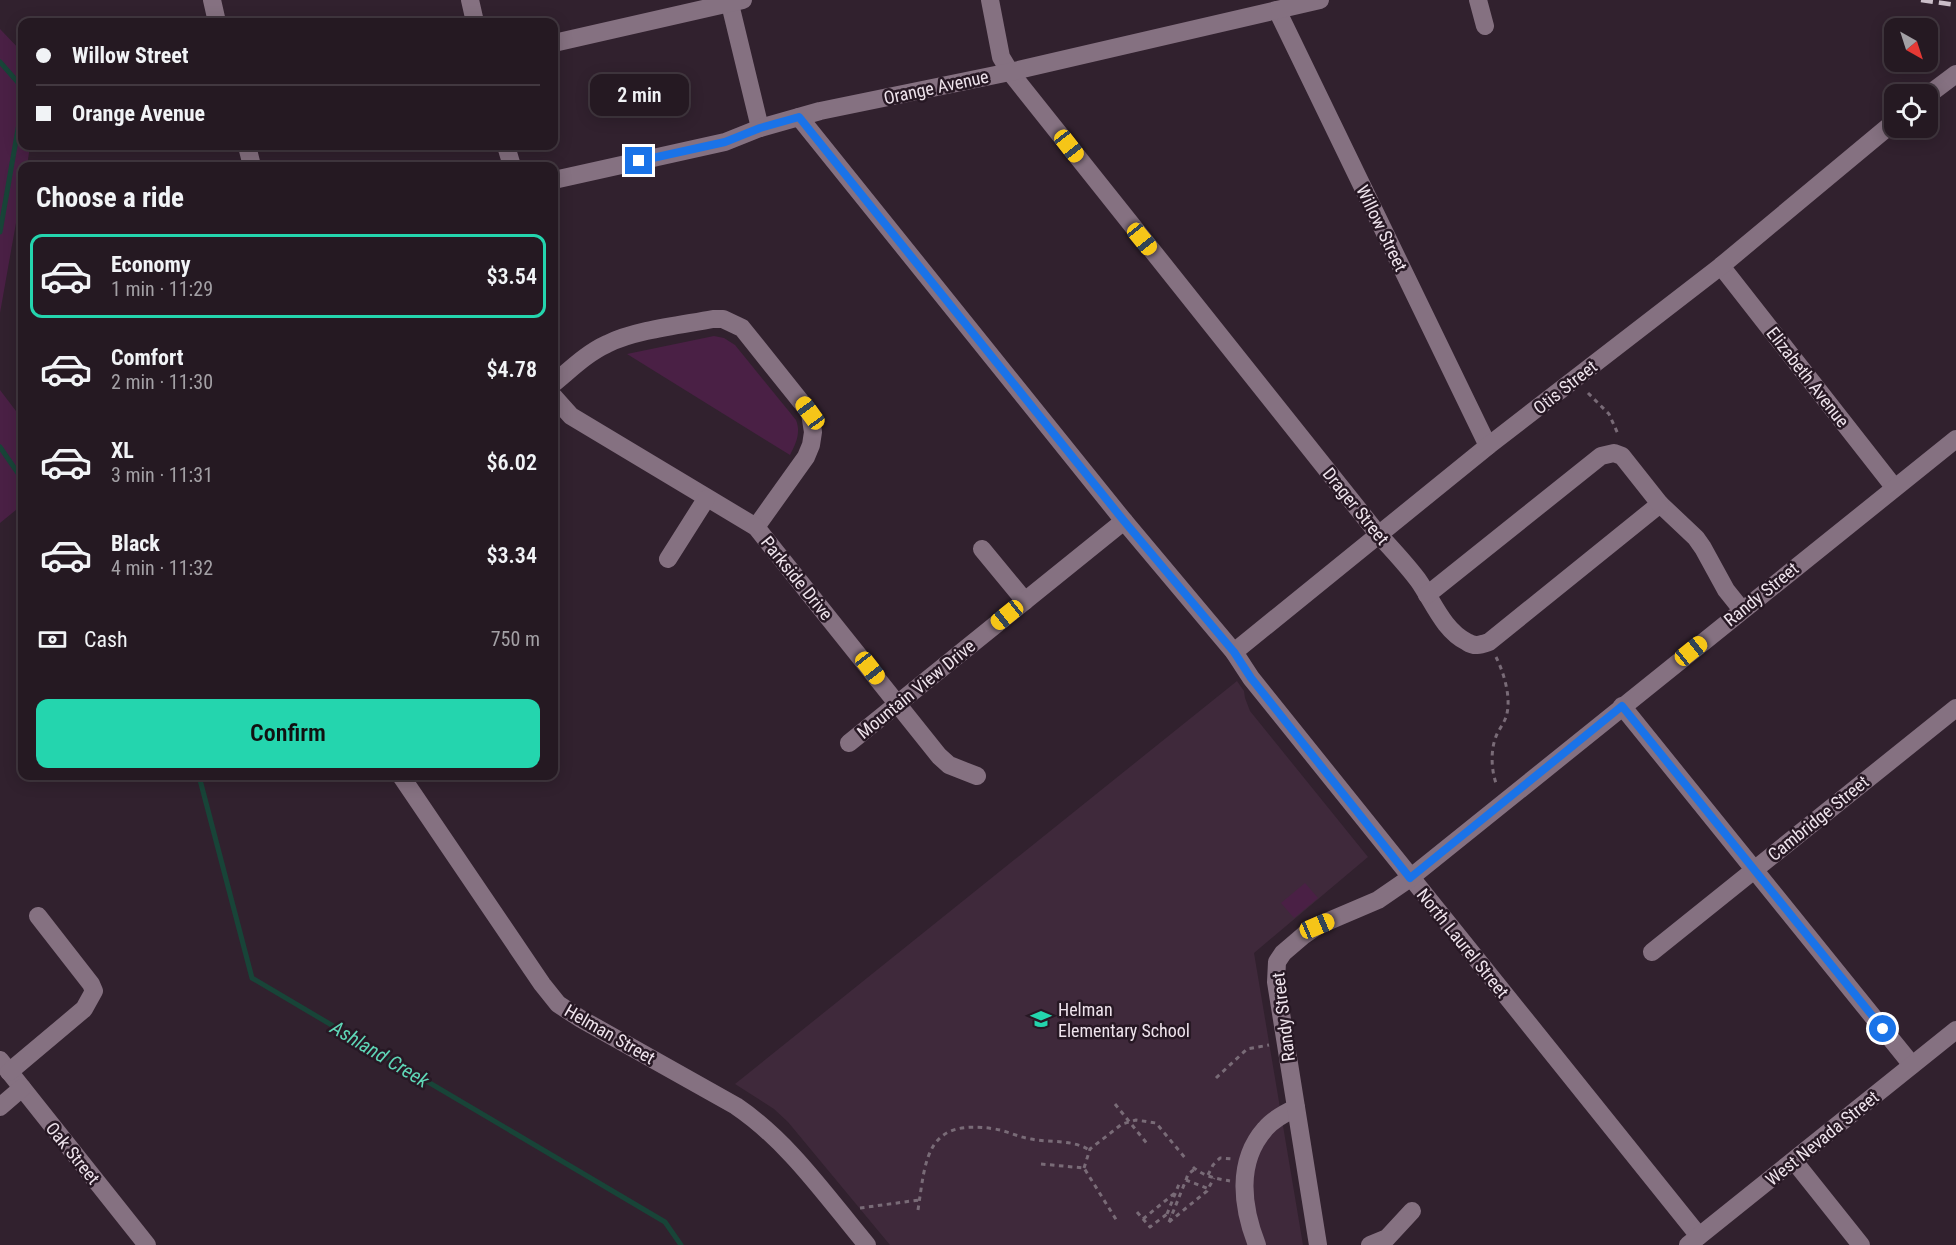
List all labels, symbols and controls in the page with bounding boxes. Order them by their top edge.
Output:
north arrow [1884,18,1938,72]
map controls [1884,18,1938,138]
text: Willow Street [72,43,189,68]
street label: Orange Avenue [882,66,990,108]
callout: 2 min [590,74,688,116]
text: 2 min [617,83,662,107]
button: locate [1884,84,1938,138]
text: Orange Avenue [72,101,205,126]
car [1051,126,1087,166]
route end [625,147,652,174]
text: Choose a ride [36,182,184,214]
street label: Willow Street [1352,182,1412,274]
car [1124,219,1160,259]
icon: car [39,249,93,303]
text: Economy [111,252,191,277]
text: $3.54 [486,264,537,289]
text: 1 min · 11:29 [111,277,213,301]
street label: Elizabeth Avenue [1762,323,1854,431]
icon: car [39,342,93,396]
text: Comfort [111,345,184,370]
street label: Otis Street [1529,356,1601,418]
text: $4.78 [486,357,537,382]
text: 2 min · 11:30 [111,370,213,394]
car [792,393,828,433]
icon: car [39,435,93,489]
text: XL [111,438,134,463]
text: $6.02 [486,450,537,475]
text: 3 min · 11:31 [111,463,213,487]
street label: Drager Street [1319,463,1393,549]
icon: car [39,528,93,582]
text: Black [111,531,160,556]
street label: Parkside Drive [757,532,837,624]
text: $3.34 [486,543,537,568]
text: 4 min · 11:32 [111,556,213,580]
street label: Randy Street [1720,558,1802,630]
car [987,597,1027,633]
icon: cash [36,623,69,656]
text: Cash [84,627,128,652]
text: 750 m [491,627,540,651]
car [1671,633,1711,669]
street label: Mountain View Drive [853,635,979,743]
car [852,648,888,688]
button: Confirm [36,699,540,768]
street label: Cambridge Street [1763,771,1873,865]
street label: North Laurel Street [1413,884,1513,1002]
car [1297,911,1337,941]
street label: Randy Street [1267,971,1299,1063]
place label: Helman Elementary School [1058,999,1190,1041]
street label: Helman Street [561,1000,659,1068]
school or university icon: Helman Elementary School [1029,1007,1053,1031]
water label: Ashland Creek [326,1015,435,1093]
route start [1869,1015,1896,1042]
street label: West Nevada Street [1761,1086,1883,1190]
street label: Oak Street [42,1118,104,1188]

